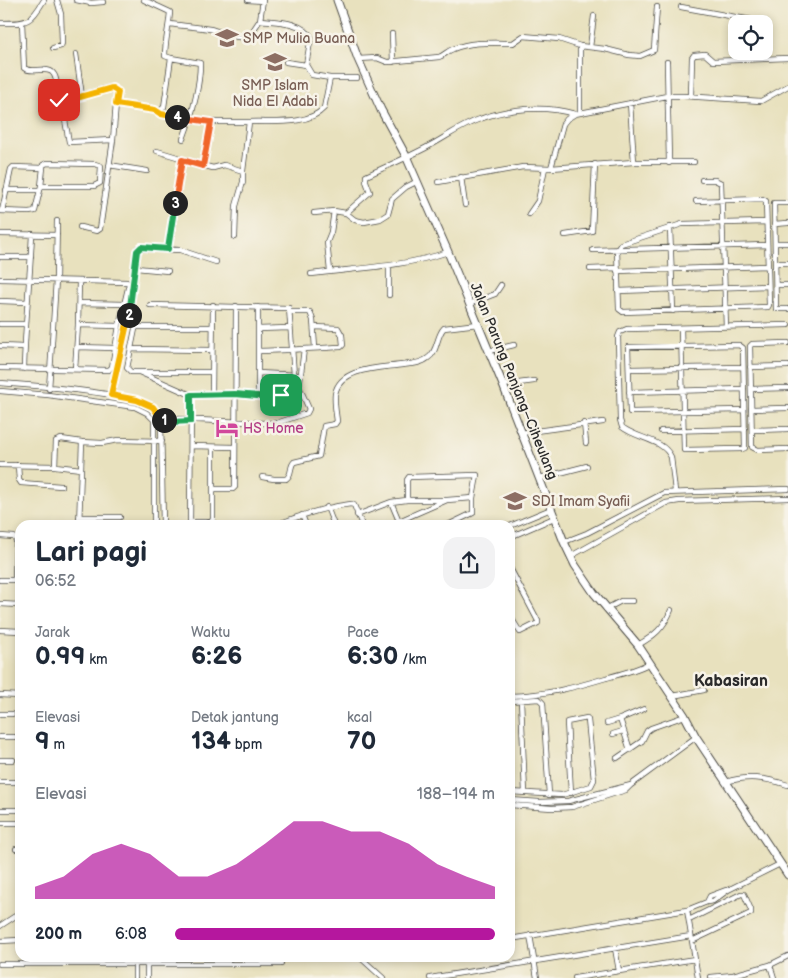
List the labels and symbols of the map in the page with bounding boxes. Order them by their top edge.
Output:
school or university icon: SMP Mulia Buana [214,25,240,51]
place label: SMP Mulia Buana [243,30,355,47]
school or university icon: SMP Islam Nida El Adabi [262,49,288,75]
place label: SMP Islam Nida El Adabi [232,77,318,110]
pin [38,79,80,121]
pin: 4 [164,104,190,130]
pin: 3 [162,190,188,216]
street label: Jalan Parung Panjang–Ciheulang [467,280,561,482]
pin: 2 [116,302,142,328]
pin [260,374,302,416]
pin: 1 [152,408,176,432]
hotel icon: HS Home [214,415,240,441]
place label: HS Home [243,420,304,437]
school or university icon: SDI Imam Syafii [502,488,528,514]
place label: SDI Imam Syafii [532,493,630,510]
district label: Kabasiran [694,672,768,691]

